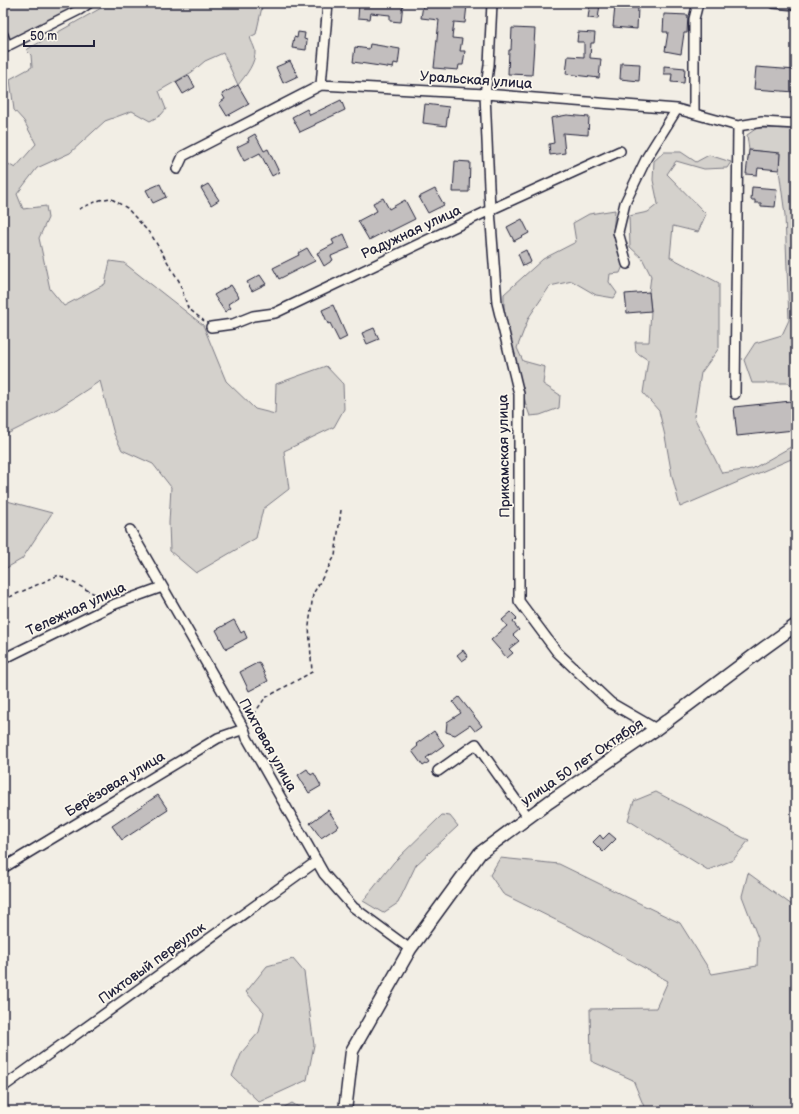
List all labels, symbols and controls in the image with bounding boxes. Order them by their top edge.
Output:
scale bar [24,22,94,48]
text: 50 m [30,29,57,44]
street label: Уральская улица [419,68,534,92]
street label: Радужная улица [358,201,464,263]
street label: Прикамская улица [494,393,514,518]
street label: Тележная улица [24,578,129,640]
street label: Пихтовая улица [235,695,301,795]
street label: улица 50 лет Октября [518,715,647,809]
street label: Берёзовая улица [62,747,168,820]
street label: Пихтовый переулок [95,918,209,1008]

